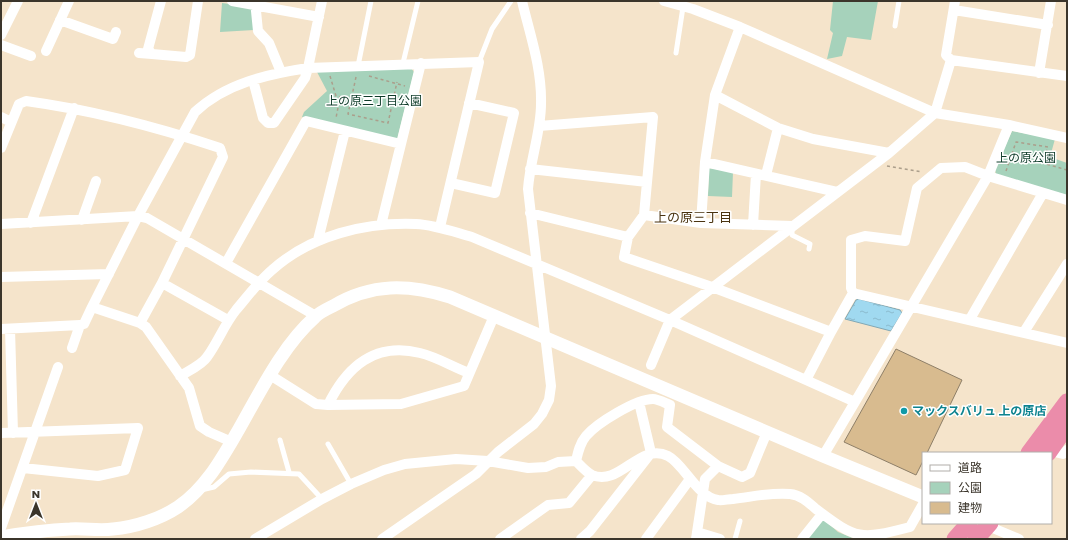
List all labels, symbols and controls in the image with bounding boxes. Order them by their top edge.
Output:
park label: 上の原三丁目公園 [326,92,422,109]
park label: 上の原公園 [996,149,1056,166]
district label: 上の原三丁目 [654,208,732,227]
place label: マックスバリュ 上の原店 [912,402,1046,419]
marker: マックスバリュ 上の原店 [899,406,909,416]
legend [922,452,1052,524]
text: 道路 [958,459,982,476]
text: 公園 [958,479,982,496]
north arrow [16,484,56,524]
text: N [32,486,40,502]
text: 建物 [958,499,982,516]

